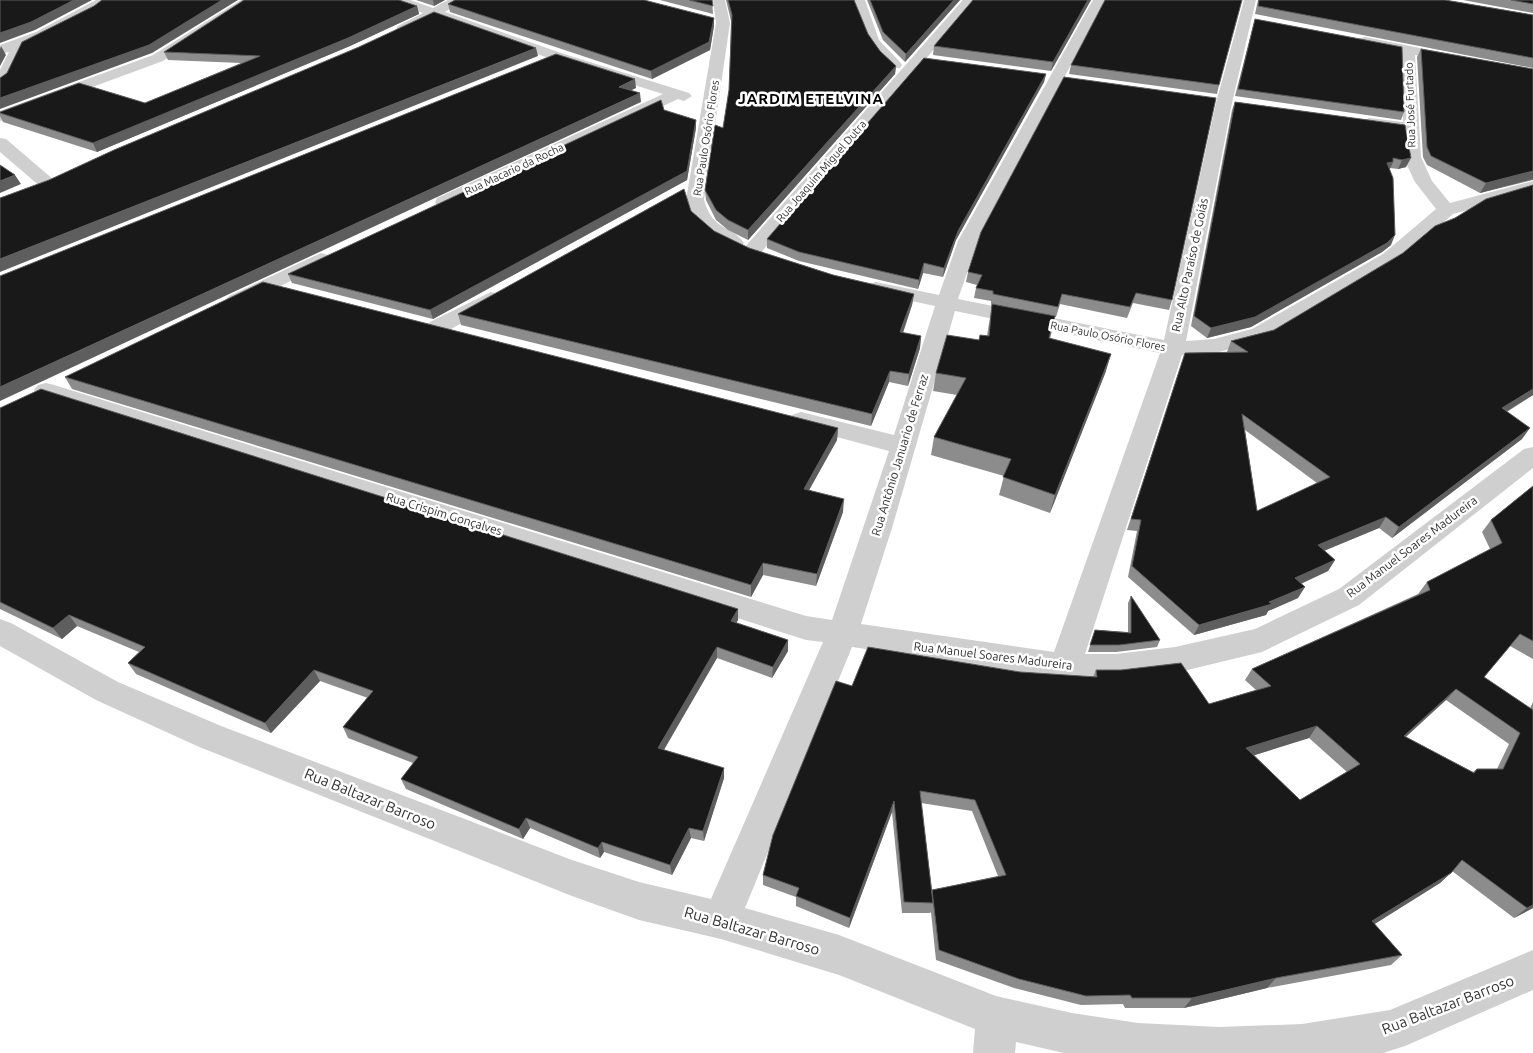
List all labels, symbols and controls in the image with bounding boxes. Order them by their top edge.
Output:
street label: Rua José Furtado [1403,62,1417,148]
street label: Rua Paulo Osório Flores [691,79,721,197]
district label: JARDIM ETELVINA [738,90,884,107]
street label: Rua Joaquim Miguel Dutra [774,118,868,224]
street label: Rua Macario da Rocha [463,141,565,197]
street label: Rua Alto Paraíso de Goiás [1169,197,1210,333]
street label: Rua Paulo Osório Flores [1049,319,1167,353]
street label: Rua Antônio Januario de Ferraz [869,372,930,537]
street label: Rua Crispim Gonçalves [385,490,504,537]
street label: Rua Manuel Soares Madureira [1344,493,1479,600]
street label: Rua Manuel Soares Madureira [913,639,1073,672]
street label: Rua Baltazar Barroso [302,764,438,833]
street label: Rua Baltazar Barroso [682,903,822,958]
street label: Rua Baltazar Barroso [1379,971,1516,1038]

